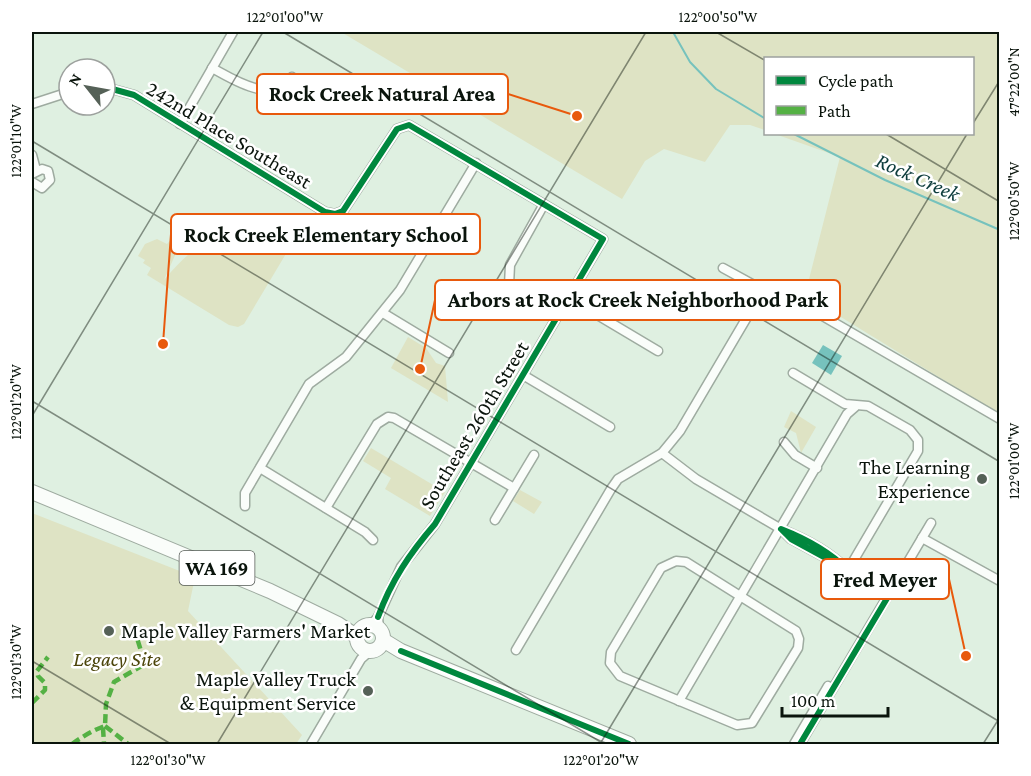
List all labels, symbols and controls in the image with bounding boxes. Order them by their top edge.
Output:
text: 122°01'00"W [247,9,323,25]
text: 122°00'50"W [679,9,758,25]
text: 47°22'00"N [1006,47,1022,117]
north arrow [57,57,117,117]
legend [764,57,974,135]
text: N [64,70,85,89]
text: Cycle path [818,71,894,91]
callout: Rock Creek Natural Area [257,74,508,114]
street label: 242nd Place Southeast [142,76,317,194]
text: Rock Creek Natural Area [269,81,496,106]
text: Path [818,101,851,121]
text: 122°01'10"W [8,104,24,178]
water label: Rock Creek [872,147,965,207]
text: 122°00'50"W [1006,161,1022,240]
callout: Rock Creek Elementary School [171,214,480,254]
text: Rock Creek Elementary School [184,222,469,247]
callout: Arbors at Rock Creek Neighborhood Park [435,280,840,320]
text: Arbors at Rock Creek Neighborhood Park [447,287,829,312]
street label: Southeast 260th Street [414,336,534,513]
text: 122°01'20"W [8,364,24,440]
text: 122°01'00"W [1006,423,1022,499]
place label: The Learning Experience [859,455,970,503]
marker: The Learning Experience [975,472,989,486]
road number: WA 169 [180,551,254,585]
callout: Fred Meyer [821,559,949,599]
text: Fred Meyer [833,567,938,592]
place label: Maple Valley Farmers' Market [121,619,372,643]
text: 122°01'30"W [8,624,24,700]
marker: Maple Valley Farmers' Market [102,624,116,638]
park label: Legacy Site [73,647,161,671]
place label: Maple Valley Truck & Equipment Service [180,667,356,715]
scale bar [782,680,888,718]
marker: Maple Valley Truck & Equipment Service [361,684,375,698]
text: 100 m [791,691,836,711]
text: 122°01'30"W [130,752,206,768]
text: 122°01'20"W [563,752,639,768]

